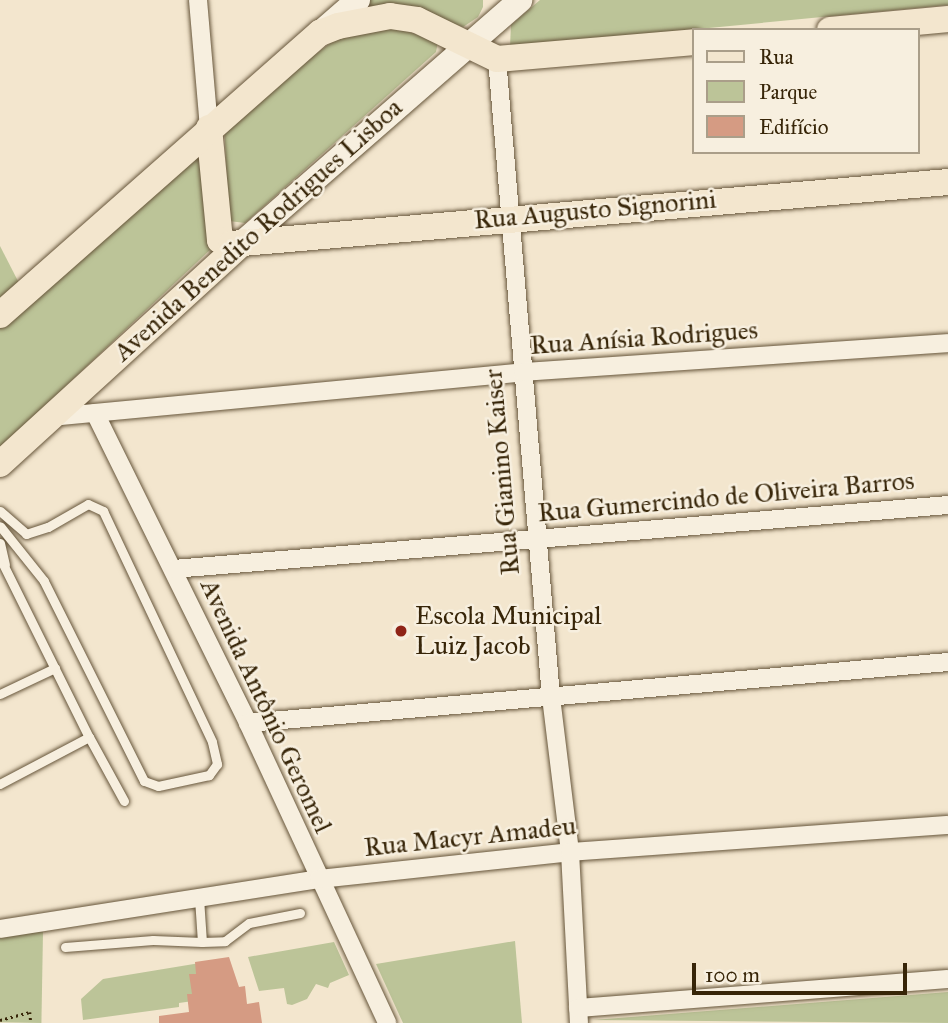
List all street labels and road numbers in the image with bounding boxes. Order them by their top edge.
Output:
street label: Avenida Benedito Rodrigues Lisboa [107,92,409,368]
street label: Rua Augusto Signorini [473,184,717,236]
street label: Rua Anísia Rodrigues [529,314,759,362]
street label: Rua Gianino Kaiser [477,368,527,576]
street label: Rua Gumercindo de Oliveira Barros [537,465,915,529]
street label: Avenida Antônio Geromel [193,574,339,838]
street label: Rua Macyr Amadeu [363,810,577,864]

